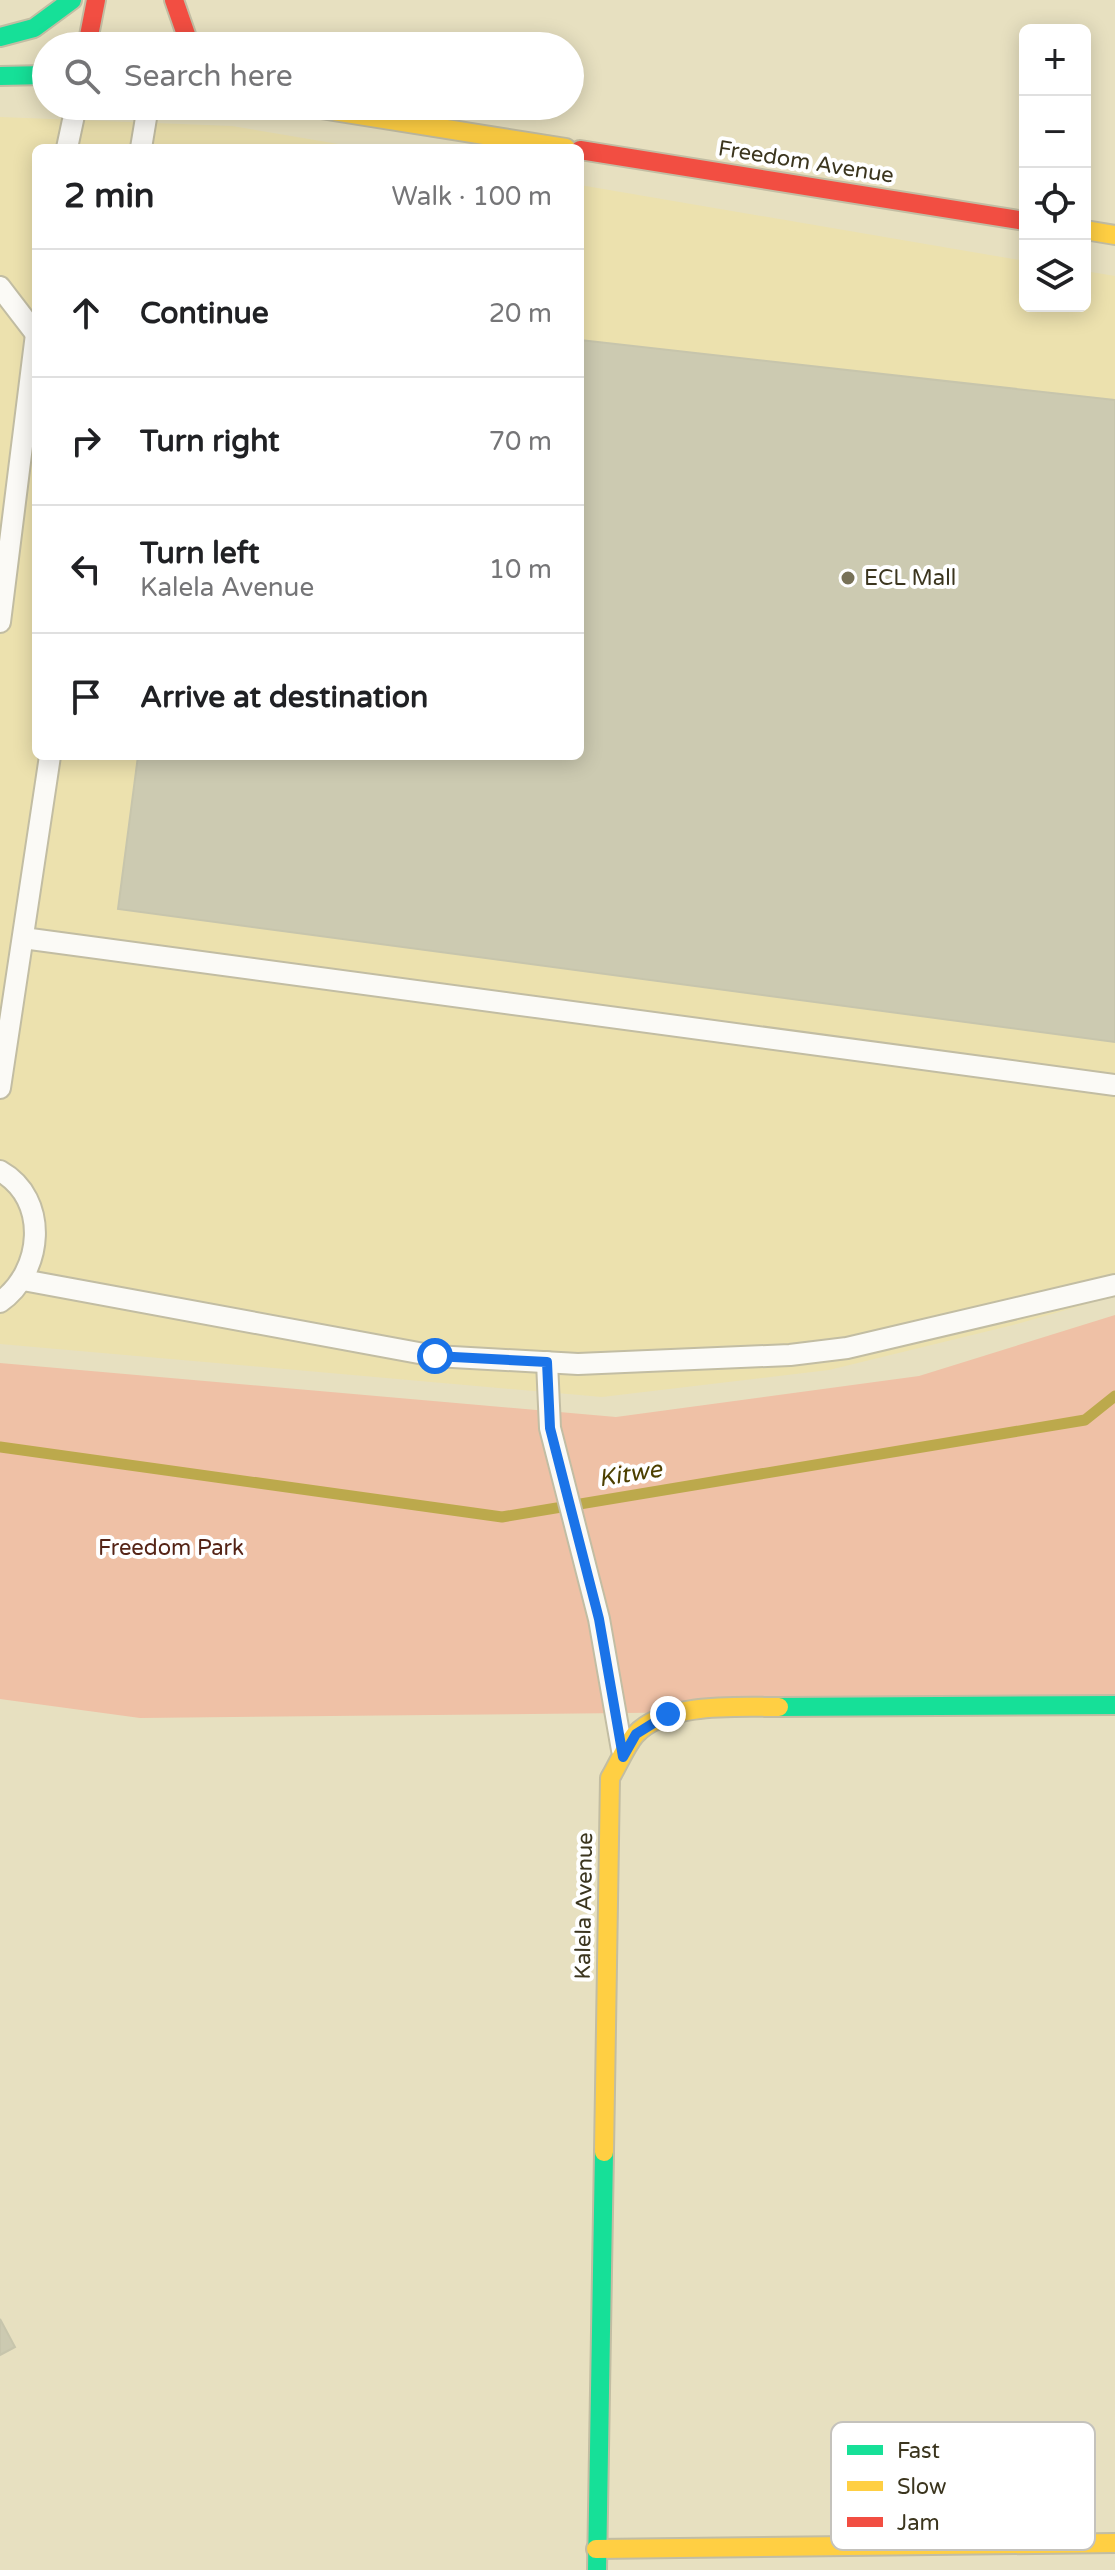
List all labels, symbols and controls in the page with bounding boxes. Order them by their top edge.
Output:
map controls [1019,24,1091,312]
button: + [1019,24,1091,96]
search box [32,32,584,120]
icon: search [60,54,104,98]
text: Search here [124,58,293,95]
button: − [1019,96,1091,168]
street label: Freedom Avenue [716,135,896,189]
button: locate [1019,168,1091,240]
text: 2 min [64,176,155,217]
text: Walk · 100 m [392,181,552,212]
button: layers [1019,240,1091,312]
icon: ahead [64,291,108,335]
text: Continue [140,295,269,332]
text: 20 m [489,298,552,329]
icon: right [64,419,108,463]
text: Turn right [140,423,280,460]
text: 70 m [489,426,552,457]
text: Turn left [140,535,259,572]
icon: left [64,547,108,591]
text: 10 m [489,554,552,585]
place label: ECL Mall [864,565,956,591]
marker: ECL Mall [839,569,857,587]
text: Kalela Avenue [140,572,314,603]
icon: arrive [64,675,108,719]
text: Arrive at destination [140,679,428,716]
route start [417,1338,453,1374]
water label: Kitwe [596,1454,665,1493]
park label: Freedom Park [98,1535,244,1561]
route end [650,1696,686,1732]
street label: Kalela Avenue [570,1832,598,1980]
legend [831,2422,1095,2550]
text: Fast [897,2438,940,2464]
text: Slow [897,2474,947,2500]
text: Jam [897,2510,940,2536]

